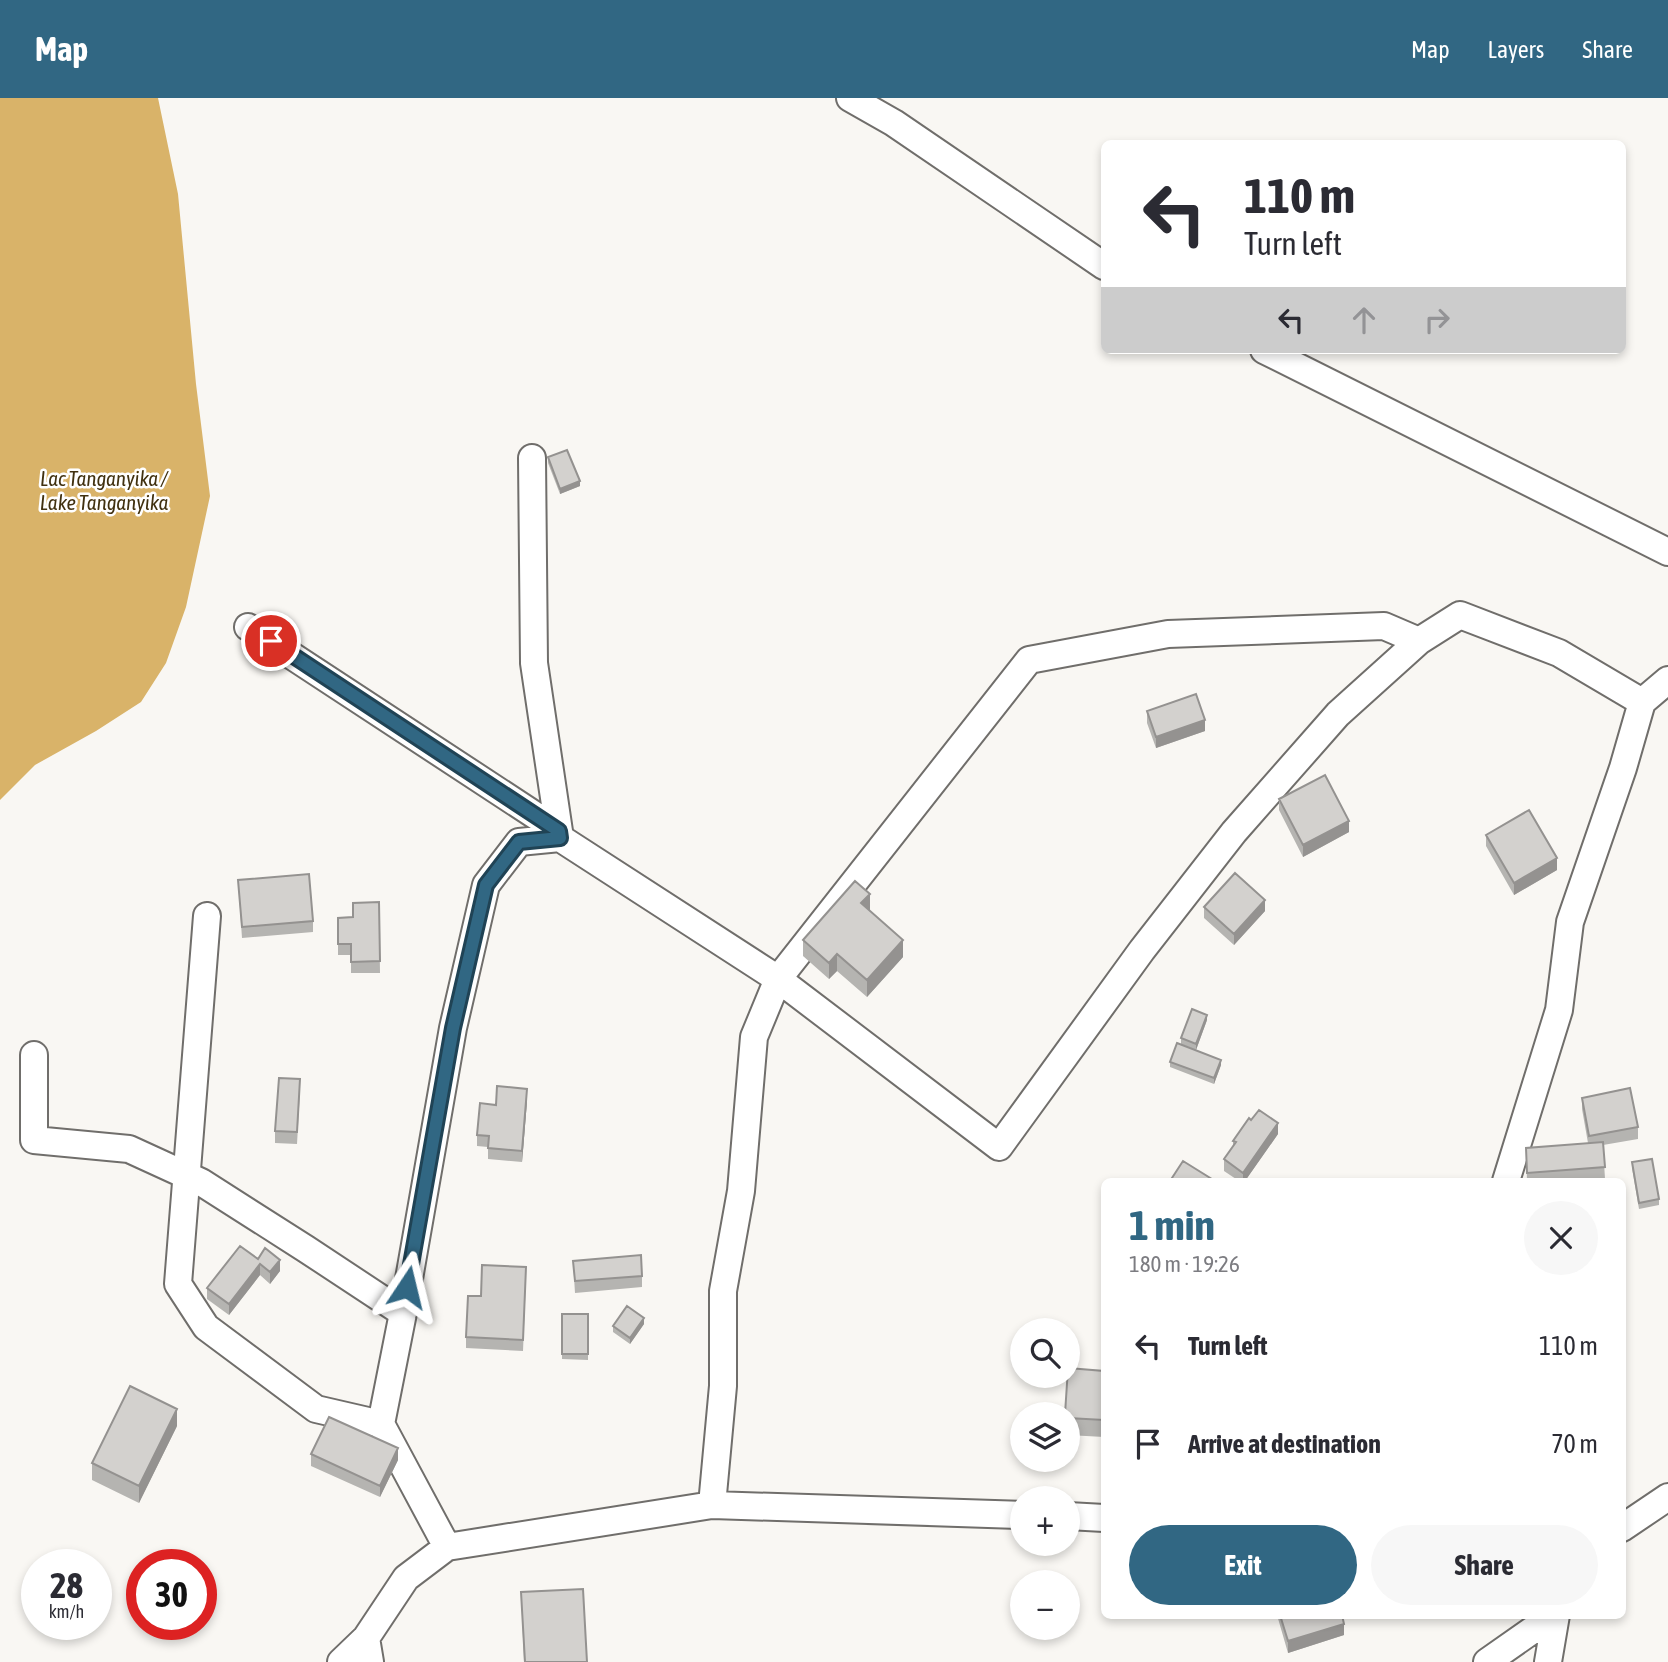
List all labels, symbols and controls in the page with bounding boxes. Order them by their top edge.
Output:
text: Map [35,30,88,68]
text: Map [1411,36,1450,63]
text: Layers [1488,36,1544,63]
text: Share [1582,36,1633,63]
text: 110 m [1244,167,1355,223]
icon: left [1129,168,1220,259]
text: Turn left [1244,225,1342,262]
icon: left [1272,301,1310,339]
icon: ahead [1345,301,1383,339]
icon: right [1418,301,1456,339]
water label: Lac Tanganyika / Lake Tanganyika [40,466,169,514]
pin [241,611,301,671]
icon: arrive [252,622,290,660]
text: 1 min [1129,1201,1215,1249]
button: close [1524,1201,1598,1275]
position arrow [370,1250,444,1324]
text: 180 m · 19:26 [1129,1251,1240,1277]
map controls [1010,1318,1080,1640]
button: search [1010,1318,1080,1388]
icon: left [1129,1327,1167,1365]
text: Turn left [1188,1331,1268,1361]
text: 110 m [1539,1331,1598,1361]
button: layers [1010,1402,1080,1472]
icon: arrive [1129,1425,1167,1463]
text: Arrive at destination [1188,1429,1381,1459]
text: 70 m [1551,1429,1598,1459]
button: + [1010,1486,1080,1556]
button: Exit [1129,1525,1357,1605]
button: Share [1371,1525,1598,1605]
speed limit sign: 30 [126,1549,217,1640]
text: 28 [50,1565,83,1605]
button: − [1010,1570,1080,1640]
text: km/h [49,1601,84,1622]

